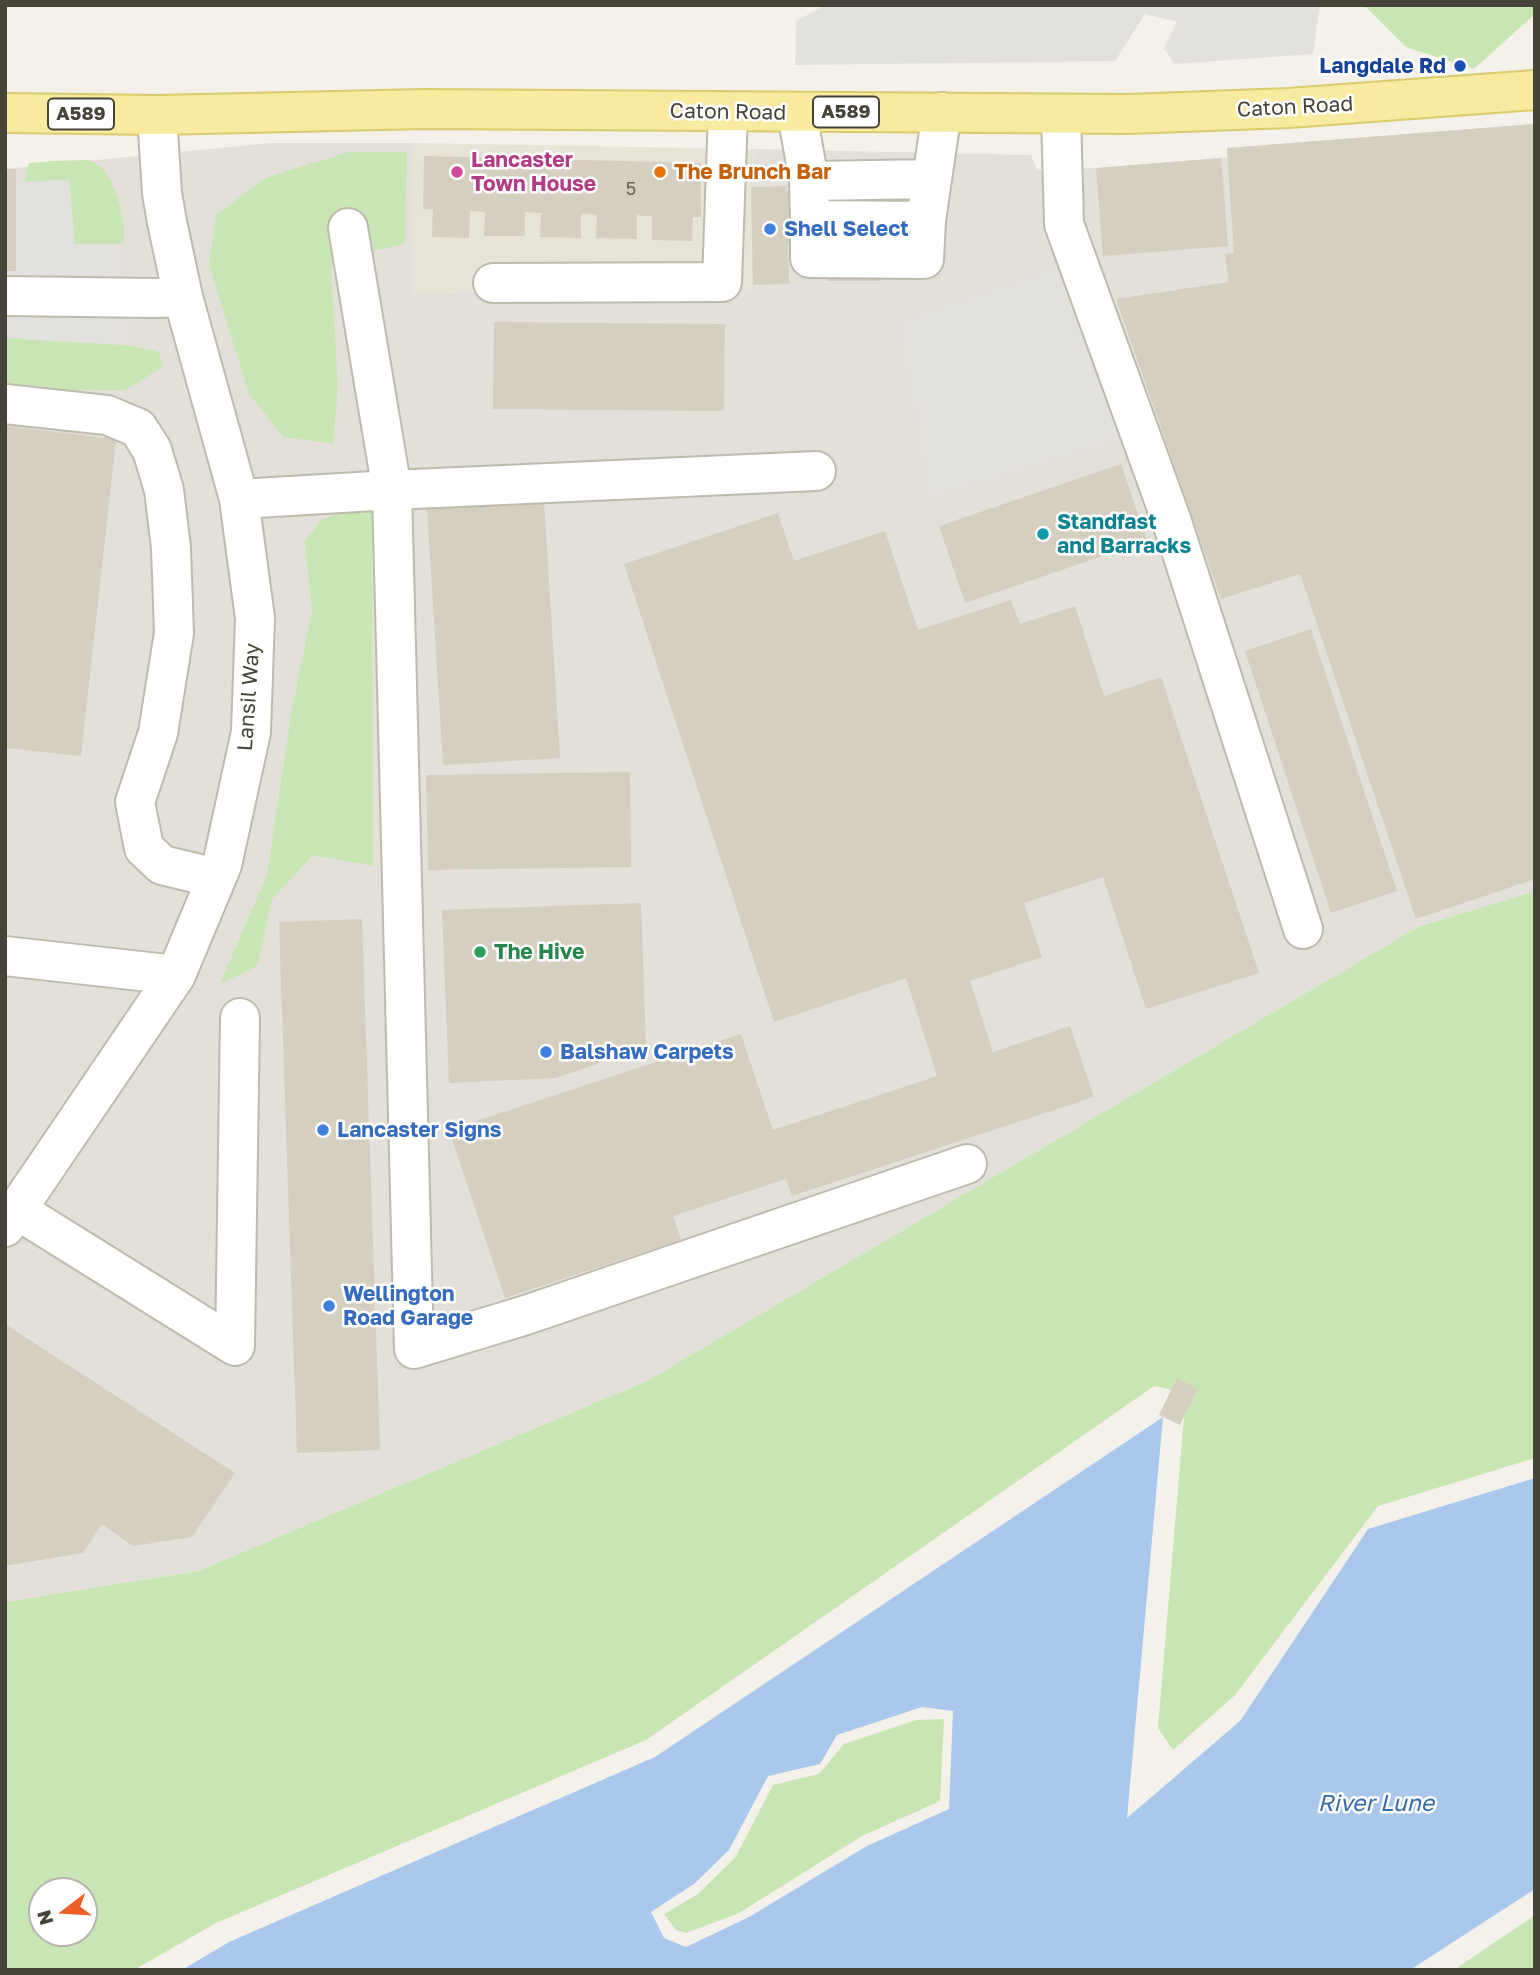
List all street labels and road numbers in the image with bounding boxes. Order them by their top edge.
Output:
street label: Caton Road [1236,91,1354,123]
road number: A589 [813,96,879,128]
road number: A589 [48,98,114,130]
street label: Caton Road [670,98,786,126]
street label: Lansil Way [233,642,265,752]

